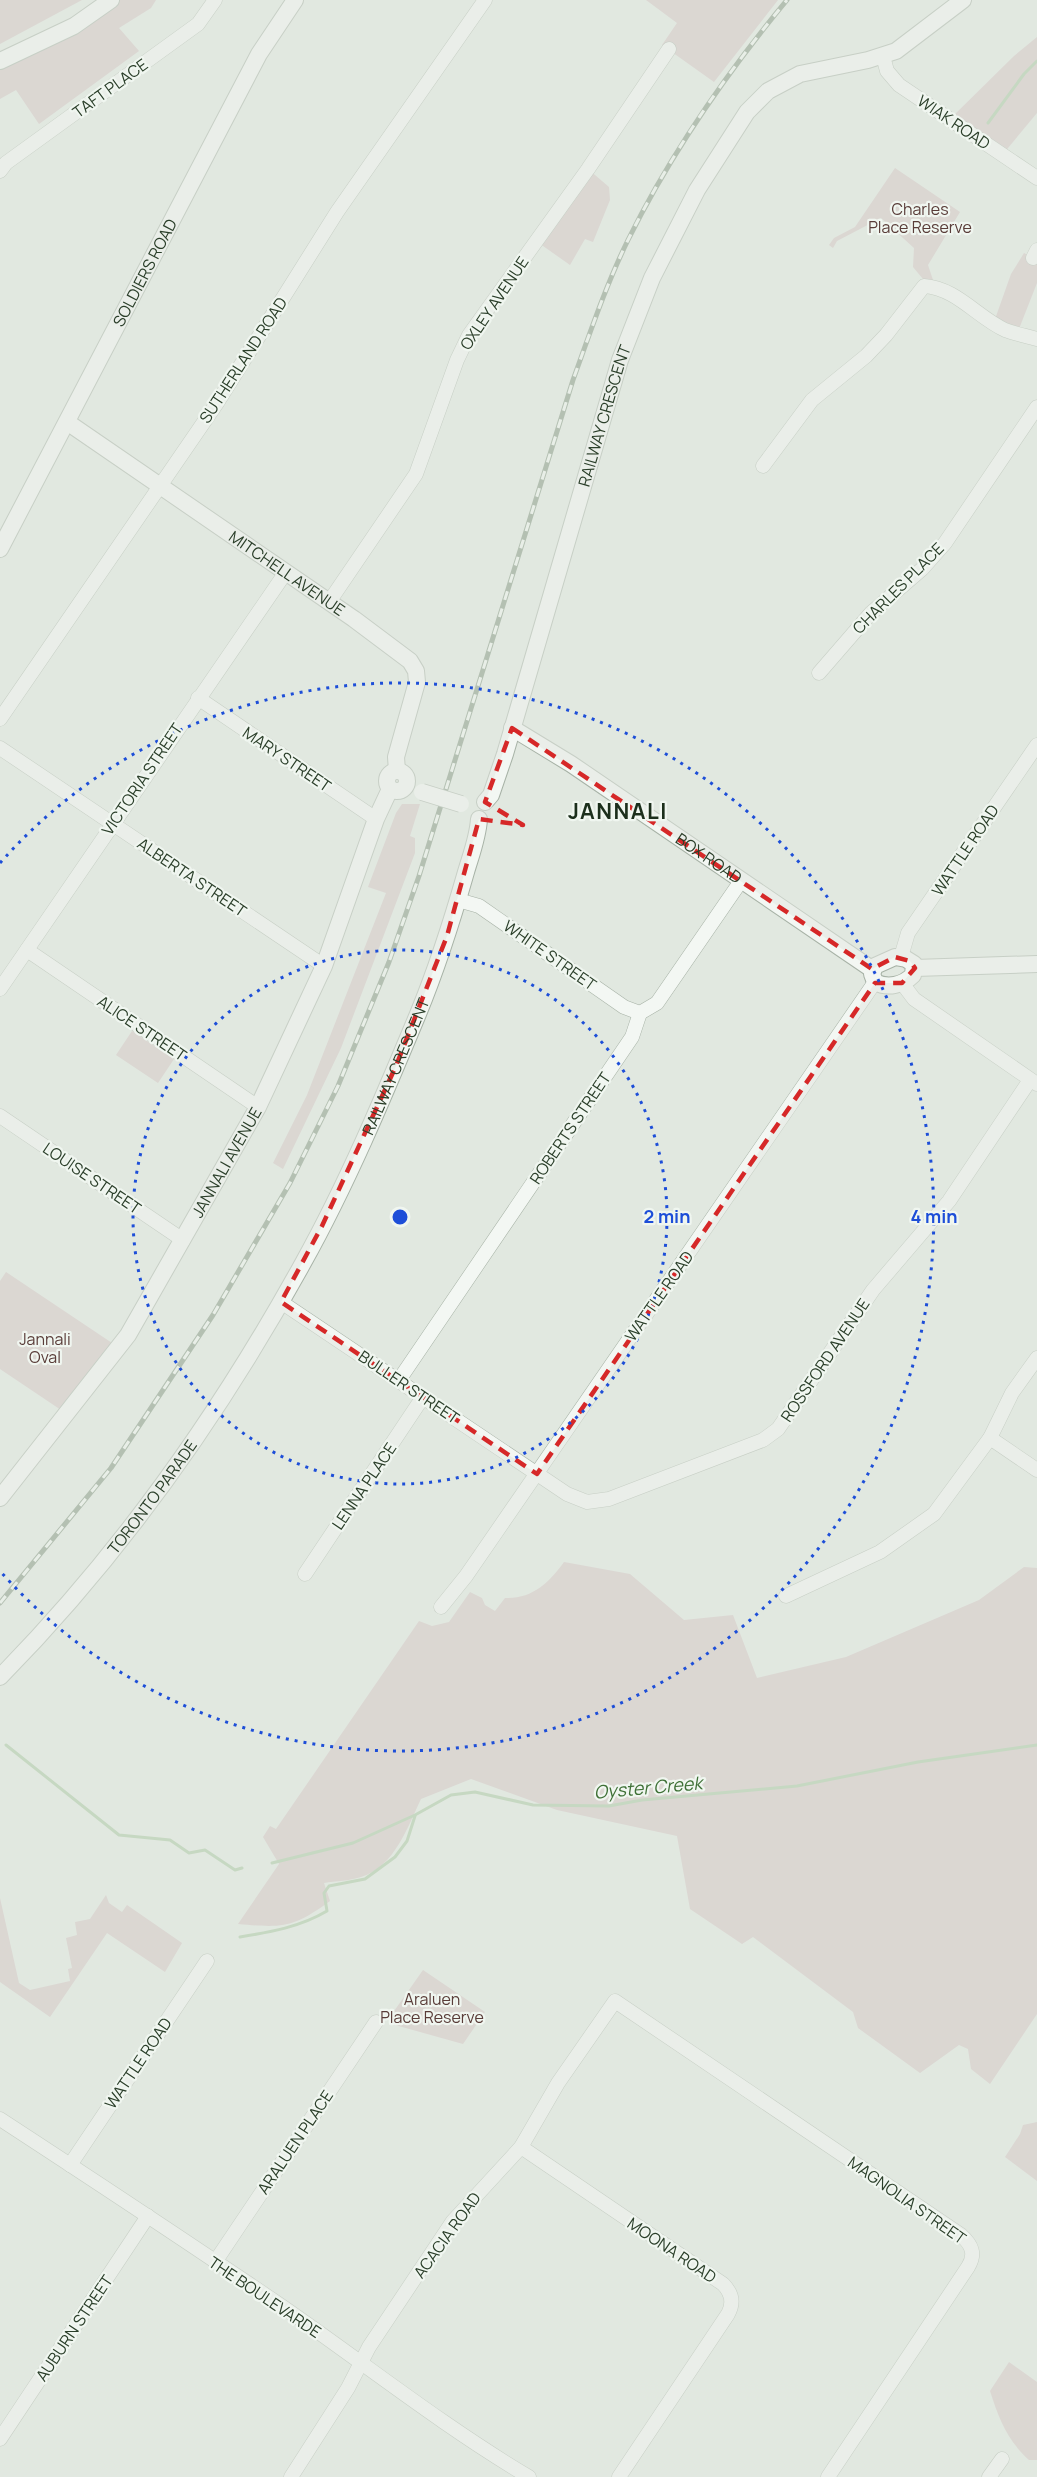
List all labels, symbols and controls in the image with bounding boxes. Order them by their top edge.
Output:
street label: TAFT PLACE [68,53,152,123]
street label: WIAK ROAD [913,90,995,155]
park label: Charles Place Reserve [868,198,972,238]
street label: SOLDIERS ROAD [107,215,182,330]
street label: OXLEY AVENUE [455,252,533,354]
street label: SUTHERLAND ROAD [194,292,292,427]
street label: RAILWAY CRESCENT [573,341,636,489]
street label: MITCHELL AVENUE [225,526,349,621]
street label: CHARLES PLACE [848,538,948,638]
street label: VICTORIA STREET [96,718,188,839]
street label: MARY STREET [238,721,336,797]
district label: JANNALI [568,796,668,826]
street label: WATTLE ROAD [926,800,1004,900]
street label: BOX ROAD [671,828,747,889]
street label: ALBERTA STREET [133,832,251,922]
street label: WHITE STREET [499,915,601,995]
street label: ALICE STREET [93,990,191,1066]
street label: RAILWAY CRESCENT [357,994,434,1138]
street label: ROBERTS STREET [524,1067,616,1188]
street label: JANNALI AVENUE [186,1103,267,1221]
street label: LOUISE STREET [39,1137,146,1219]
text: 2 min [644,1204,690,1228]
text: 4 min [910,1204,958,1228]
centre of rings [390,1207,410,1227]
street label: WATTLE ROAD [620,1246,698,1346]
street label: ROSSFORD AVENUE [776,1294,874,1426]
park label: Jannali Oval [19,1328,71,1368]
street label: BULLER STREET [354,1345,464,1429]
street label: TORONTO PARADE [102,1435,202,1559]
street label: LENNA PLACE [327,1438,401,1534]
water label: Oyster Creek [593,1770,706,1804]
park label: Araluen Place Reserve [380,1988,484,2028]
street label: WATTLE ROAD [99,2013,177,2113]
street label: ARALUEN PLACE [252,2086,338,2198]
street label: MAGNOLIA STREET [844,2151,971,2249]
street label: ACACIA ROAD [408,2187,486,2283]
street label: MOONA ROAD [623,2212,721,2288]
street label: THE BOULEVARDE [204,2251,326,2343]
street label: AUBURN STREET [30,2270,118,2385]

